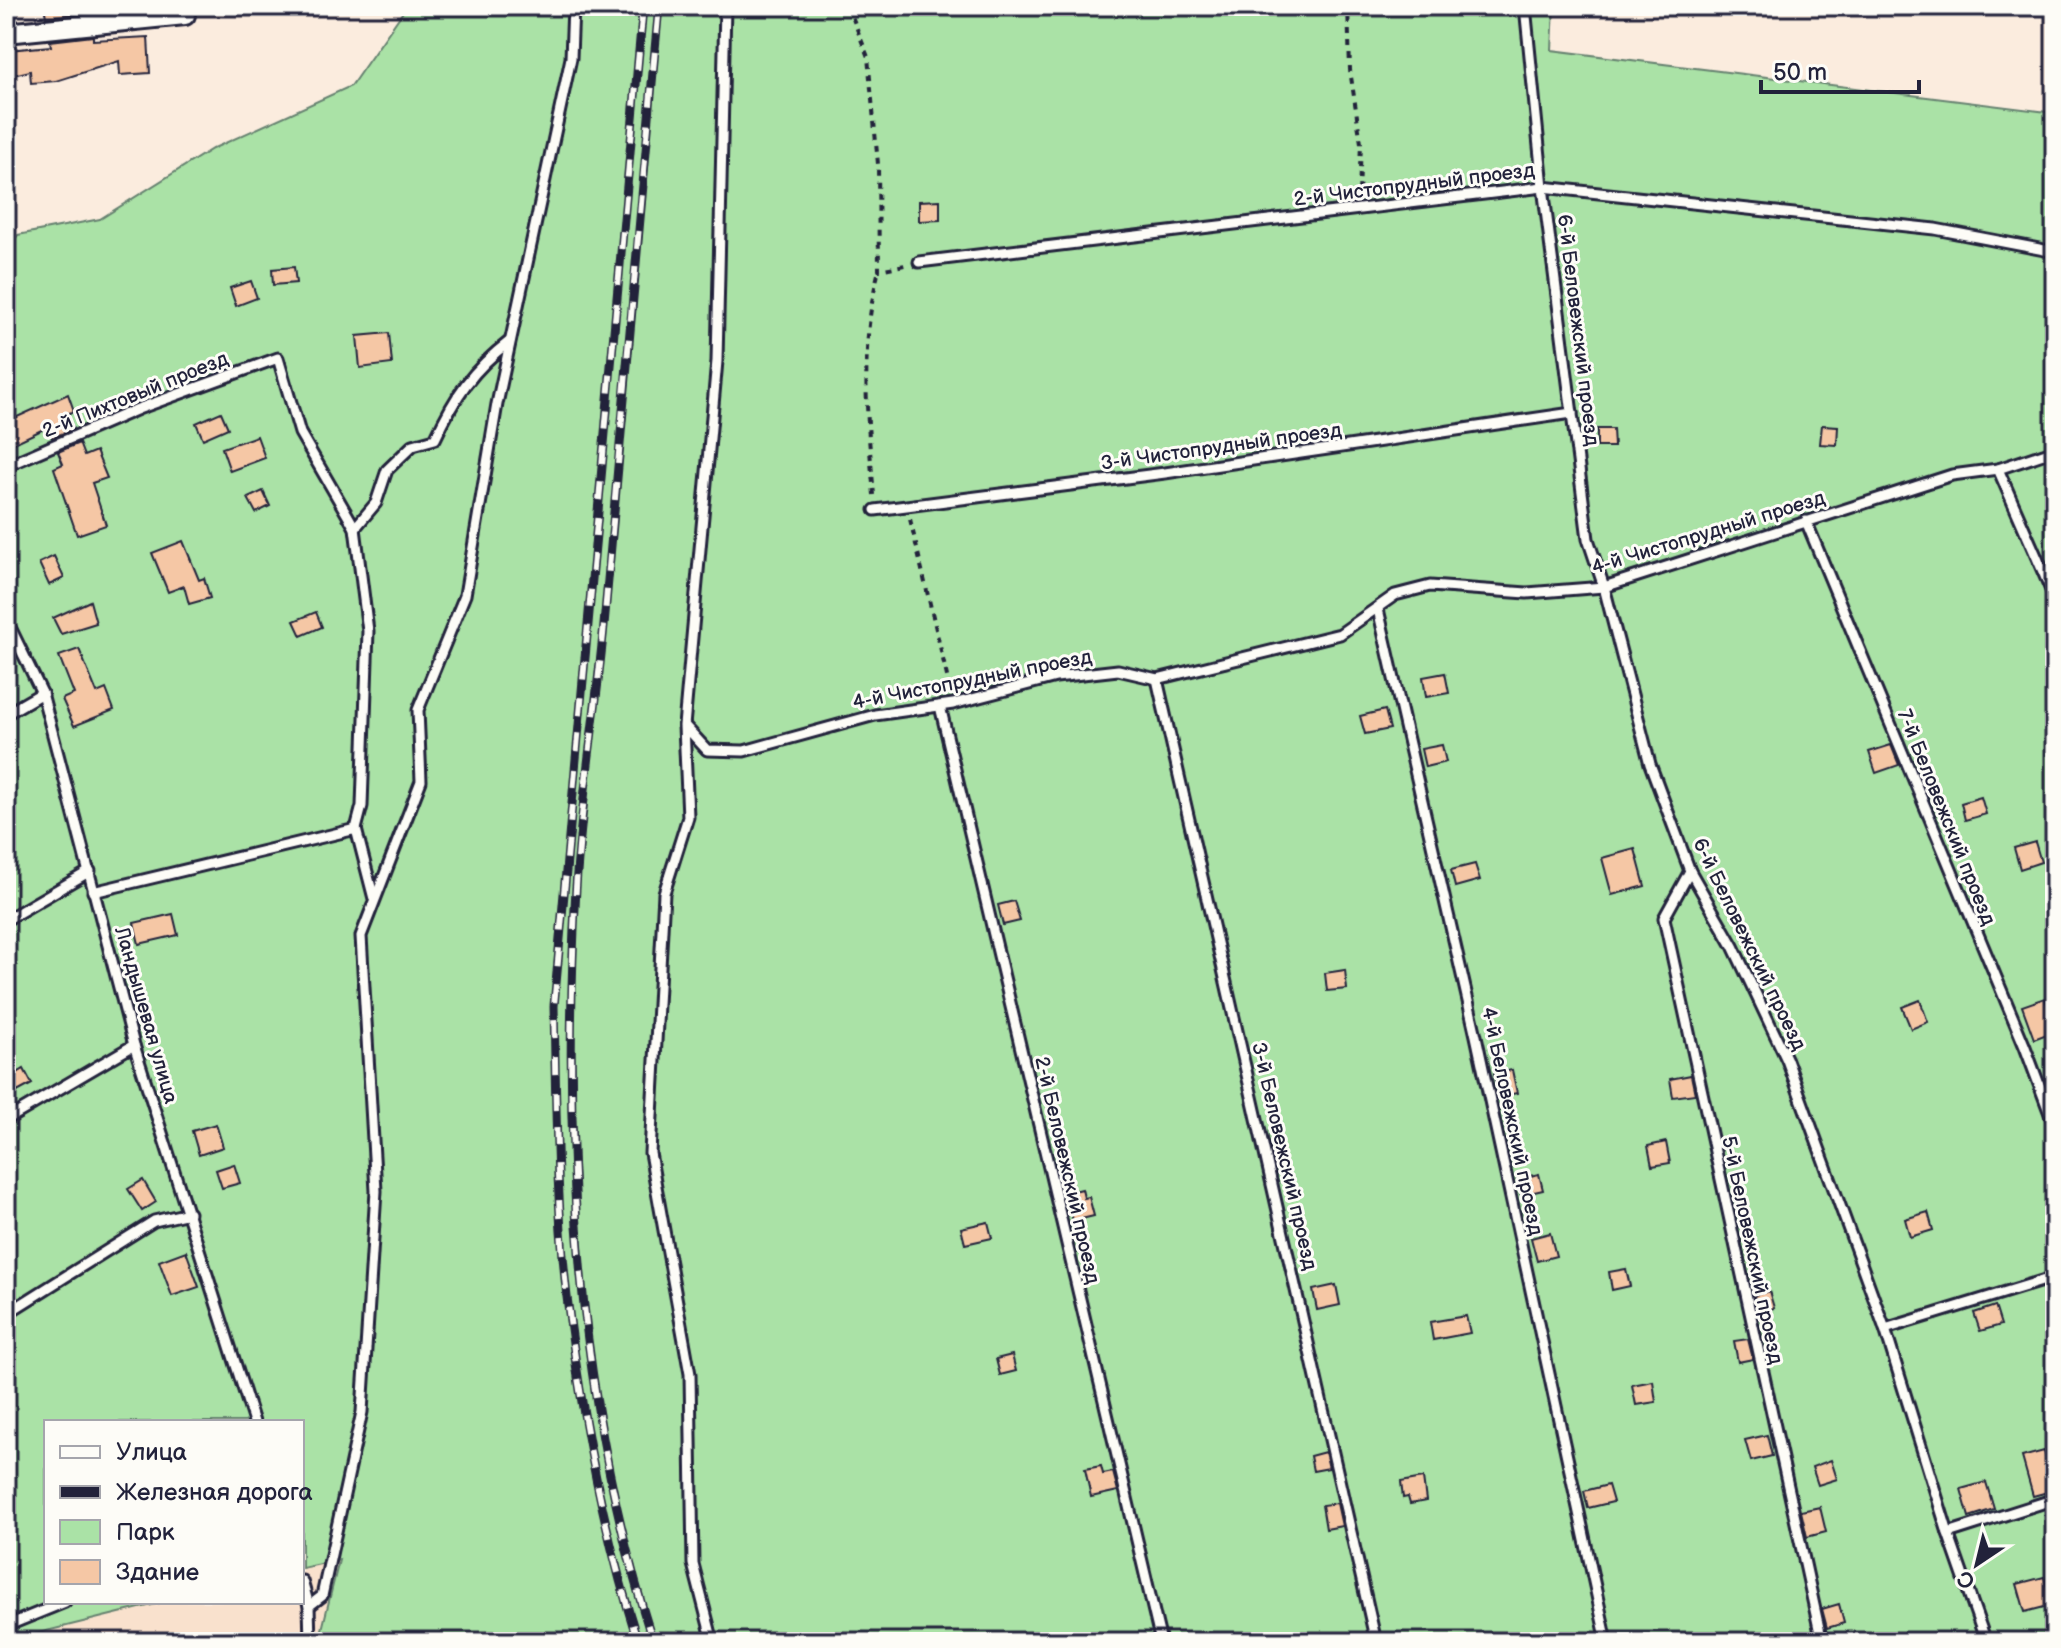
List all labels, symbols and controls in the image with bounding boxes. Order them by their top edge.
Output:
scale bar [1761,44,1919,94]
text: 50 m [1773,58,1827,87]
street label: 2-й Чистопрудный проезд [1292,158,1536,212]
street label: 6-й Беловежский проезд [1552,213,1604,447]
street label: 2-й Пихтовый проезд [39,347,232,443]
street label: 3-й Чистопрудный проезд [1099,418,1343,476]
street label: 4-й Чистопрудный проезд [1589,486,1828,580]
street label: 4-й Чистопрудный проезд [851,645,1094,715]
street label: 7-й Беловежский проезд [1892,706,2000,929]
street label: 6-й Беловежский проезд [1687,834,1811,1054]
street label: Ландышевая улица [109,923,183,1107]
street label: 4-й Беловежский проезд [1476,1005,1548,1238]
street label: 3-й Беловежский проезд [1246,1040,1322,1272]
street label: 2-й Беловежский проезд [1029,1054,1105,1286]
street label: 5-й Беловежский проезд [1716,1134,1788,1366]
legend [44,1420,304,1604]
text: Улица [116,1438,187,1467]
text: Железная дорога [116,1478,313,1507]
text: Парк [116,1518,175,1547]
north arrow [1937,1524,2017,1604]
text: Здание [116,1558,199,1587]
text: С [1952,1564,1980,1595]

